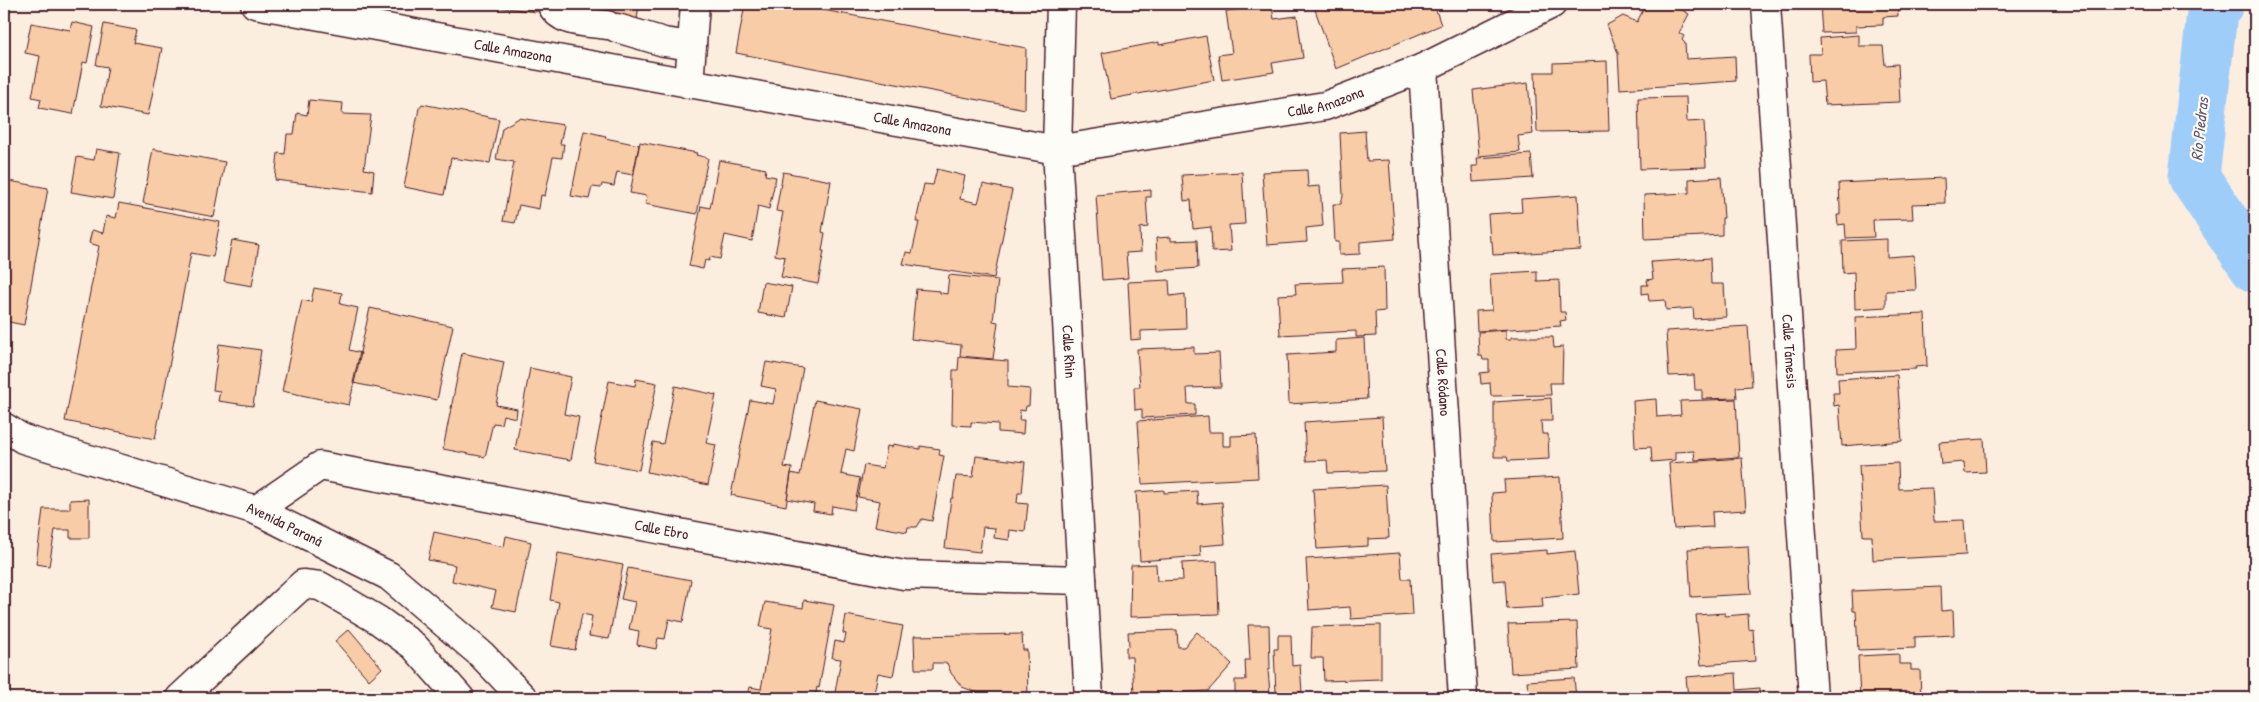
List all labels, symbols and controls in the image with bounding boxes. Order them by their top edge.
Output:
street label: Calle Amazona [472,33,554,68]
street label: Calle Amazona [1286,81,1367,122]
water label: Río Piedras [2185,94,2213,162]
street label: Calle Amazona [872,106,953,141]
street label: Calle Támesis [1777,314,1803,389]
street label: Calle Rhin [1057,324,1081,379]
street label: Calle Ródano [1431,348,1456,417]
street label: Avenida Paraná [244,497,326,551]
street label: Calle Ebro [633,514,690,545]

